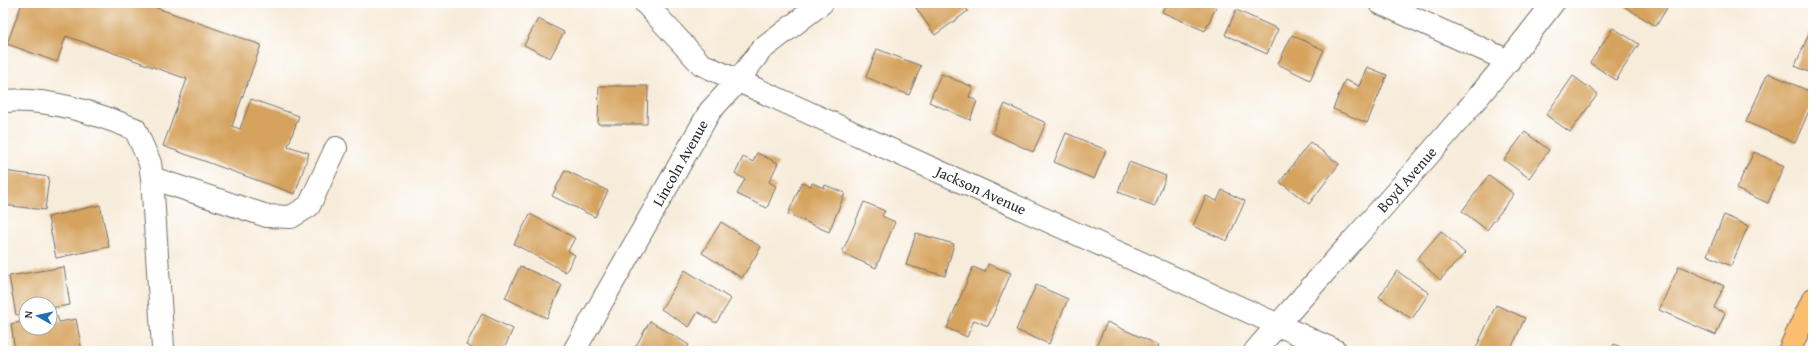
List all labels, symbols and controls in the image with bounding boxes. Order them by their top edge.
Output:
street label: Lincoln Avenue [647,116,713,210]
street label: Boyd Avenue [1372,142,1441,217]
street label: Jackson Avenue [931,160,1030,220]
north arrow [18,296,58,336]
text: N [20,309,37,319]

